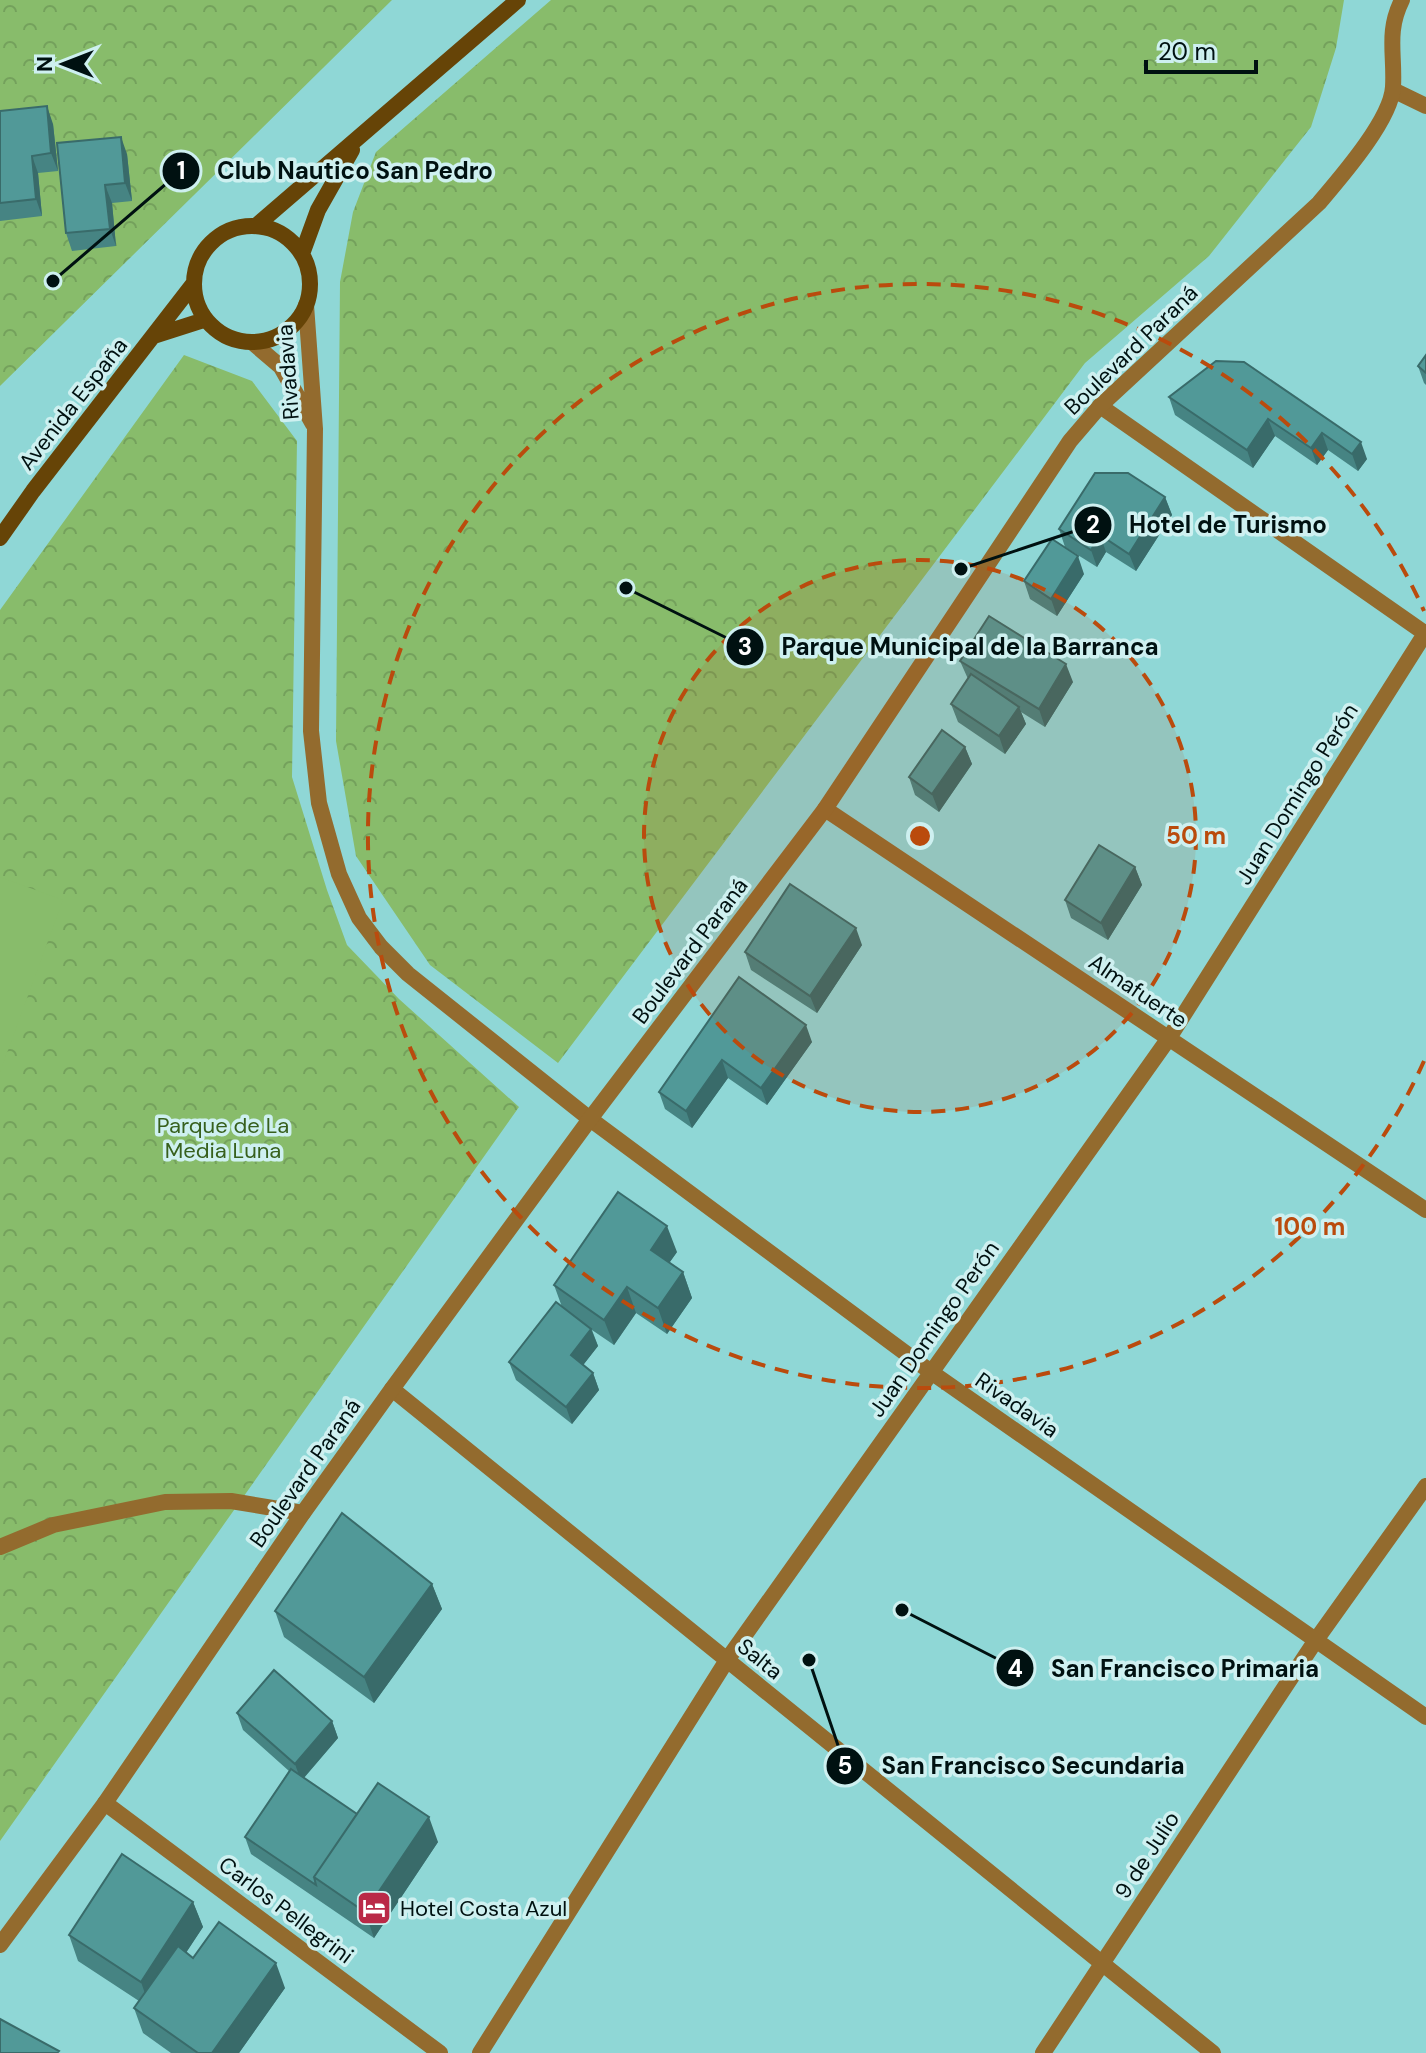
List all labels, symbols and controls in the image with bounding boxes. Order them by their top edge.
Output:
north arrow [24,24,104,104]
scale bar [1146,24,1256,74]
text: 20 m [1158,36,1216,67]
text: N [30,56,59,72]
callout: Club Nautico San Pedro [161,147,509,195]
text: 1 [177,155,185,186]
text: Club Nautico San Pedro [217,155,493,186]
street label: Boulevard Paraná [1058,279,1204,421]
street label: Rivadavia [270,323,306,421]
street label: Avenida España [12,332,134,476]
callout: Hotel de Turismo [1073,501,1343,549]
text: 2 [1086,509,1100,540]
text: Hotel de Turismo [1129,509,1327,540]
callout: Parque Municipal de la Barranca [725,623,1174,671]
text: 3 [738,631,752,662]
text: Parque Municipal de la Barranca [781,631,1159,662]
street label: Juan Domingo Perón [1229,698,1365,890]
text: 50 m [1166,820,1226,851]
centre of rings [906,822,934,850]
street label: Boulevard Paraná [626,872,754,1030]
street label: Almafuerte [1083,947,1193,1035]
park label: Parque de La Media Luna [157,1111,289,1165]
text: 100 m [1275,1211,1345,1242]
street label: Juan Domingo Perón [862,1235,1006,1423]
street label: Rivadavia [970,1366,1064,1444]
street label: Boulevard Paraná [243,1393,367,1553]
street label: Salta [731,1632,789,1686]
callout: San Francisco Primaria [995,1644,1335,1692]
text: 4 [1007,1653,1023,1684]
text: San Francisco Primaria [1051,1653,1319,1684]
callout: San Francisco Secundaria [825,1742,1200,1790]
text: 5 [838,1750,852,1781]
text: San Francisco Secundaria [881,1750,1185,1781]
street label: 9 de Julio [1108,1806,1186,1904]
street label: Carlos Pellegrini [213,1850,359,1970]
hotel icon: Hotel Costa Azul [355,1889,393,1927]
place label: Hotel Costa Azul [400,1894,567,1923]

